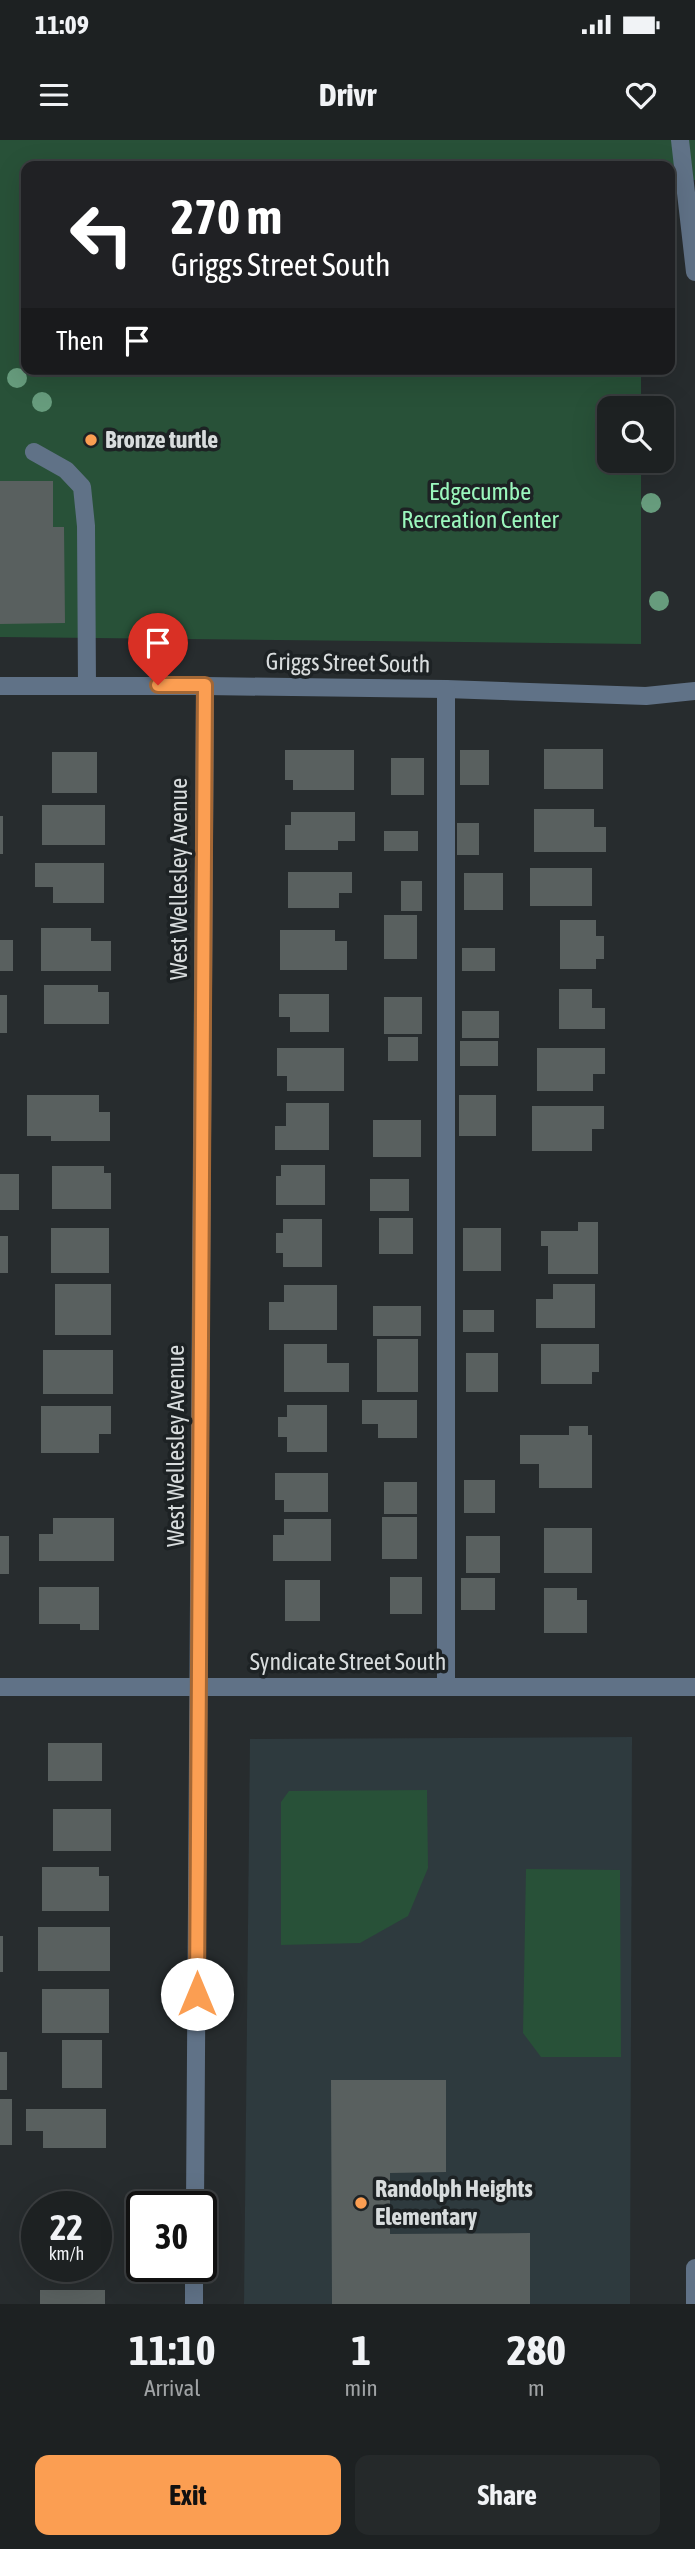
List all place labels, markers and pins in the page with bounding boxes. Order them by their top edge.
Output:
place label: Bronze turtle [105,426,218,453]
marker: Bronze turtle [83,432,99,448]
pin [128,613,188,685]
place label: Randolph Heights Elementary [375,2175,533,2230]
marker: Randolph Heights Elementary [353,2195,369,2211]

